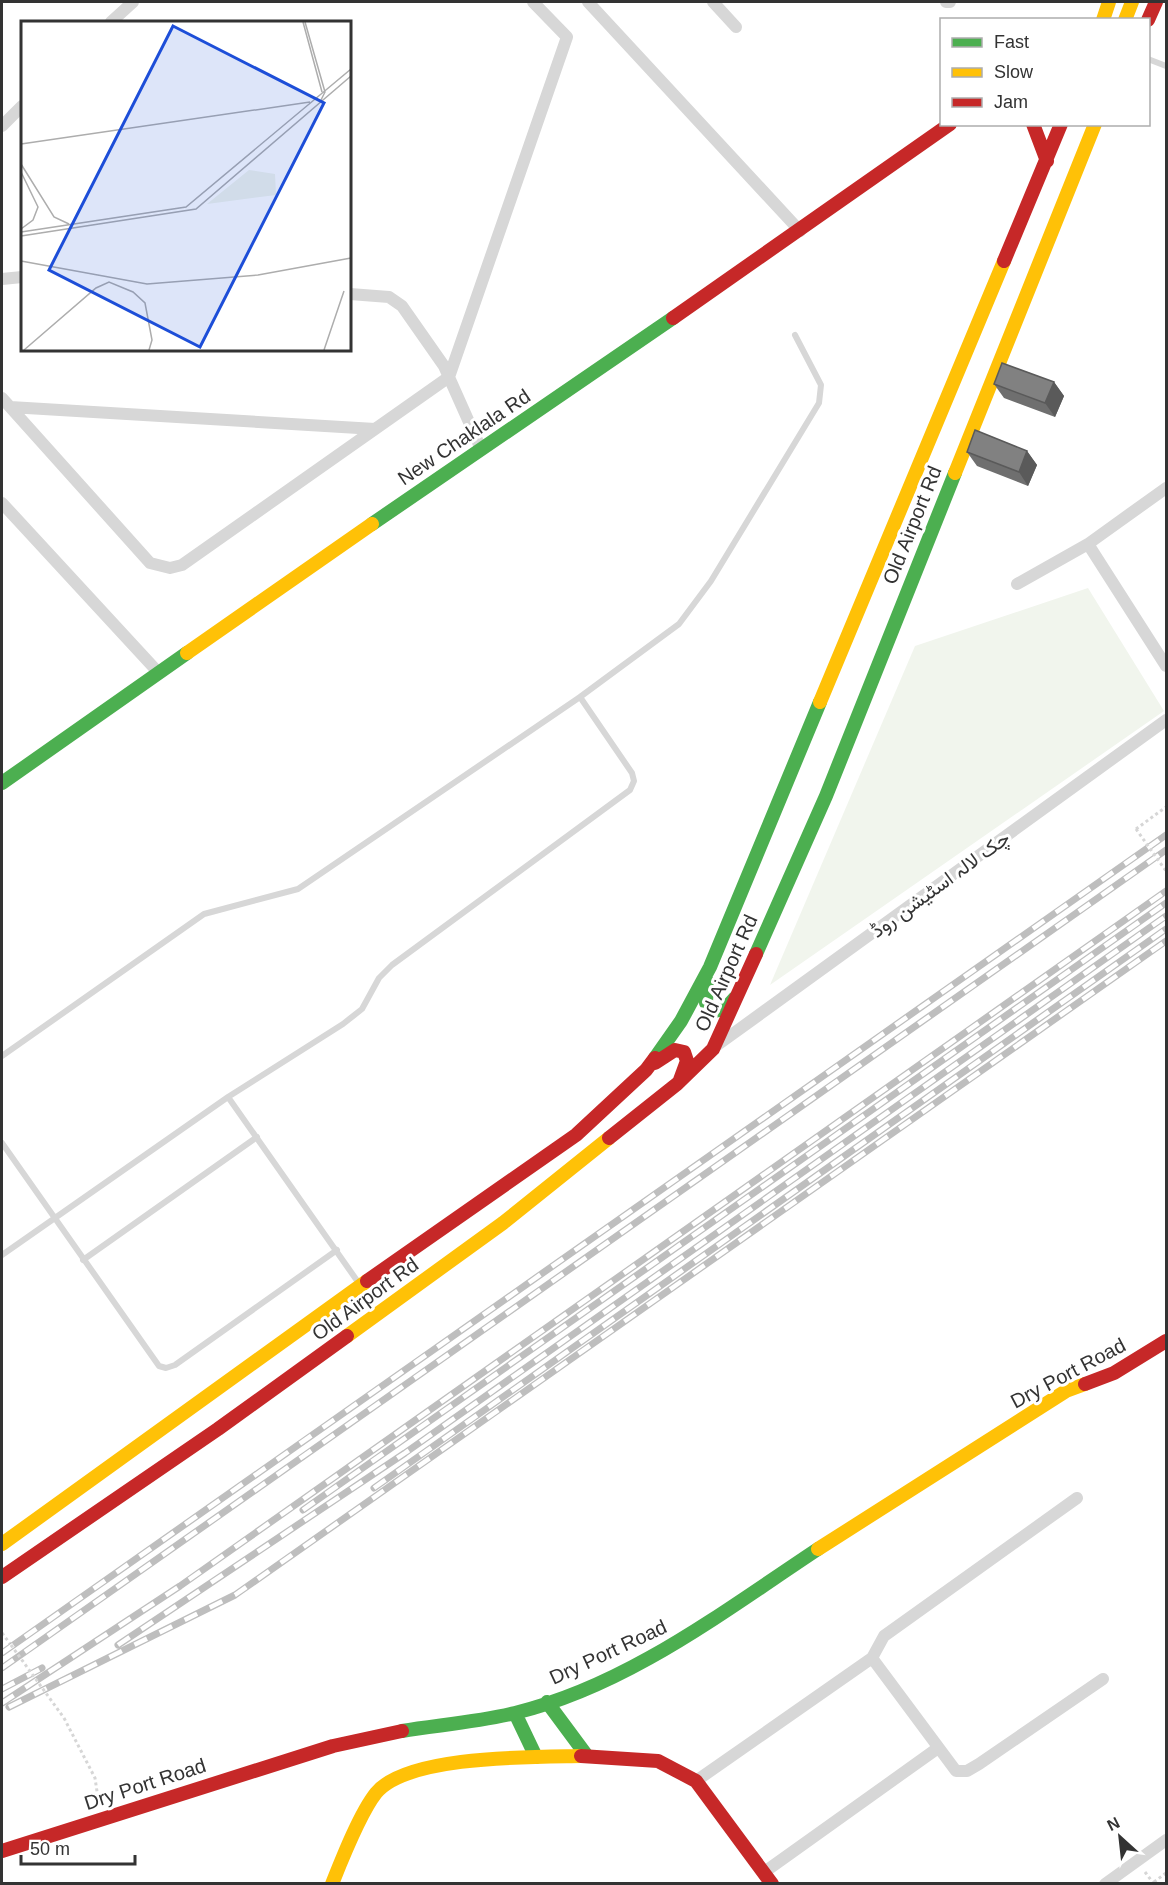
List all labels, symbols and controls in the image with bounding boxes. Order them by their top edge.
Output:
legend [940,18,1150,126]
inset map [21,21,351,351]
text: Fast [994,32,1029,52]
text: Slow [994,62,1034,82]
text: Jam [994,92,1028,112]
street label: New Chaklala Rd [394,385,534,489]
street label: Old Airport Rd [878,463,946,587]
street label: چک لالہ اسٹیشن روڈ [866,826,1015,944]
street label: Old Airport Rd [690,911,762,1035]
street label: Old Airport Rd [308,1253,422,1345]
street label: Dry Port Road [1007,1334,1129,1412]
street label: Dry Port Road [546,1615,670,1689]
street label: Dry Port Road [81,1754,209,1814]
north arrow [1090,1807,1150,1867]
text: N [1104,1814,1122,1834]
scale bar [21,1828,135,1866]
text: 50 m [30,1839,70,1859]

